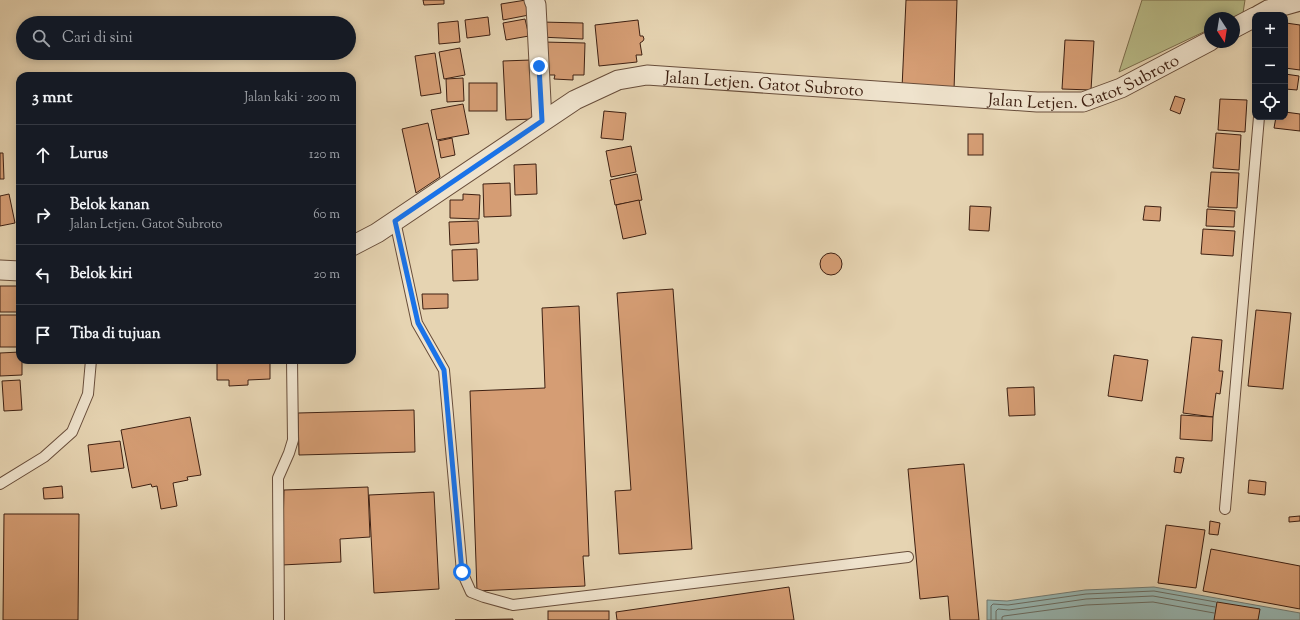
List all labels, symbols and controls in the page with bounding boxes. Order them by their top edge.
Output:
north arrow [1204,12,1240,48]
map controls [1252,12,1288,120]
button: + [1252,12,1288,48]
search box [16,16,356,60]
icon: search [30,27,52,49]
text: Cari di sini [62,28,133,49]
button: − [1252,48,1288,84]
street label: Jalan Letjen. Gatot Subroto [986,49,1184,116]
route end [530,57,548,75]
street label: Jalan Letjen. Gatot Subroto [663,66,864,104]
button: locate [1252,84,1288,120]
text: 3 mnt [32,86,72,110]
text: Jalan kaki · 200 m [244,89,340,107]
icon: ahead [32,144,54,166]
text: Lurus [70,144,108,165]
text: 120 m [309,146,340,164]
text: Belok kanan [70,195,150,216]
icon: right [32,204,54,226]
text: 60 m [313,206,340,224]
text: Jalan Letjen. Gatot Subroto [70,216,222,234]
icon: left [32,264,54,286]
text: Belok kiri [70,264,132,285]
text: 20 m [314,266,340,284]
icon: arrive [32,324,54,346]
text: Tiba di tujuan [70,324,161,345]
route start [453,563,471,581]

